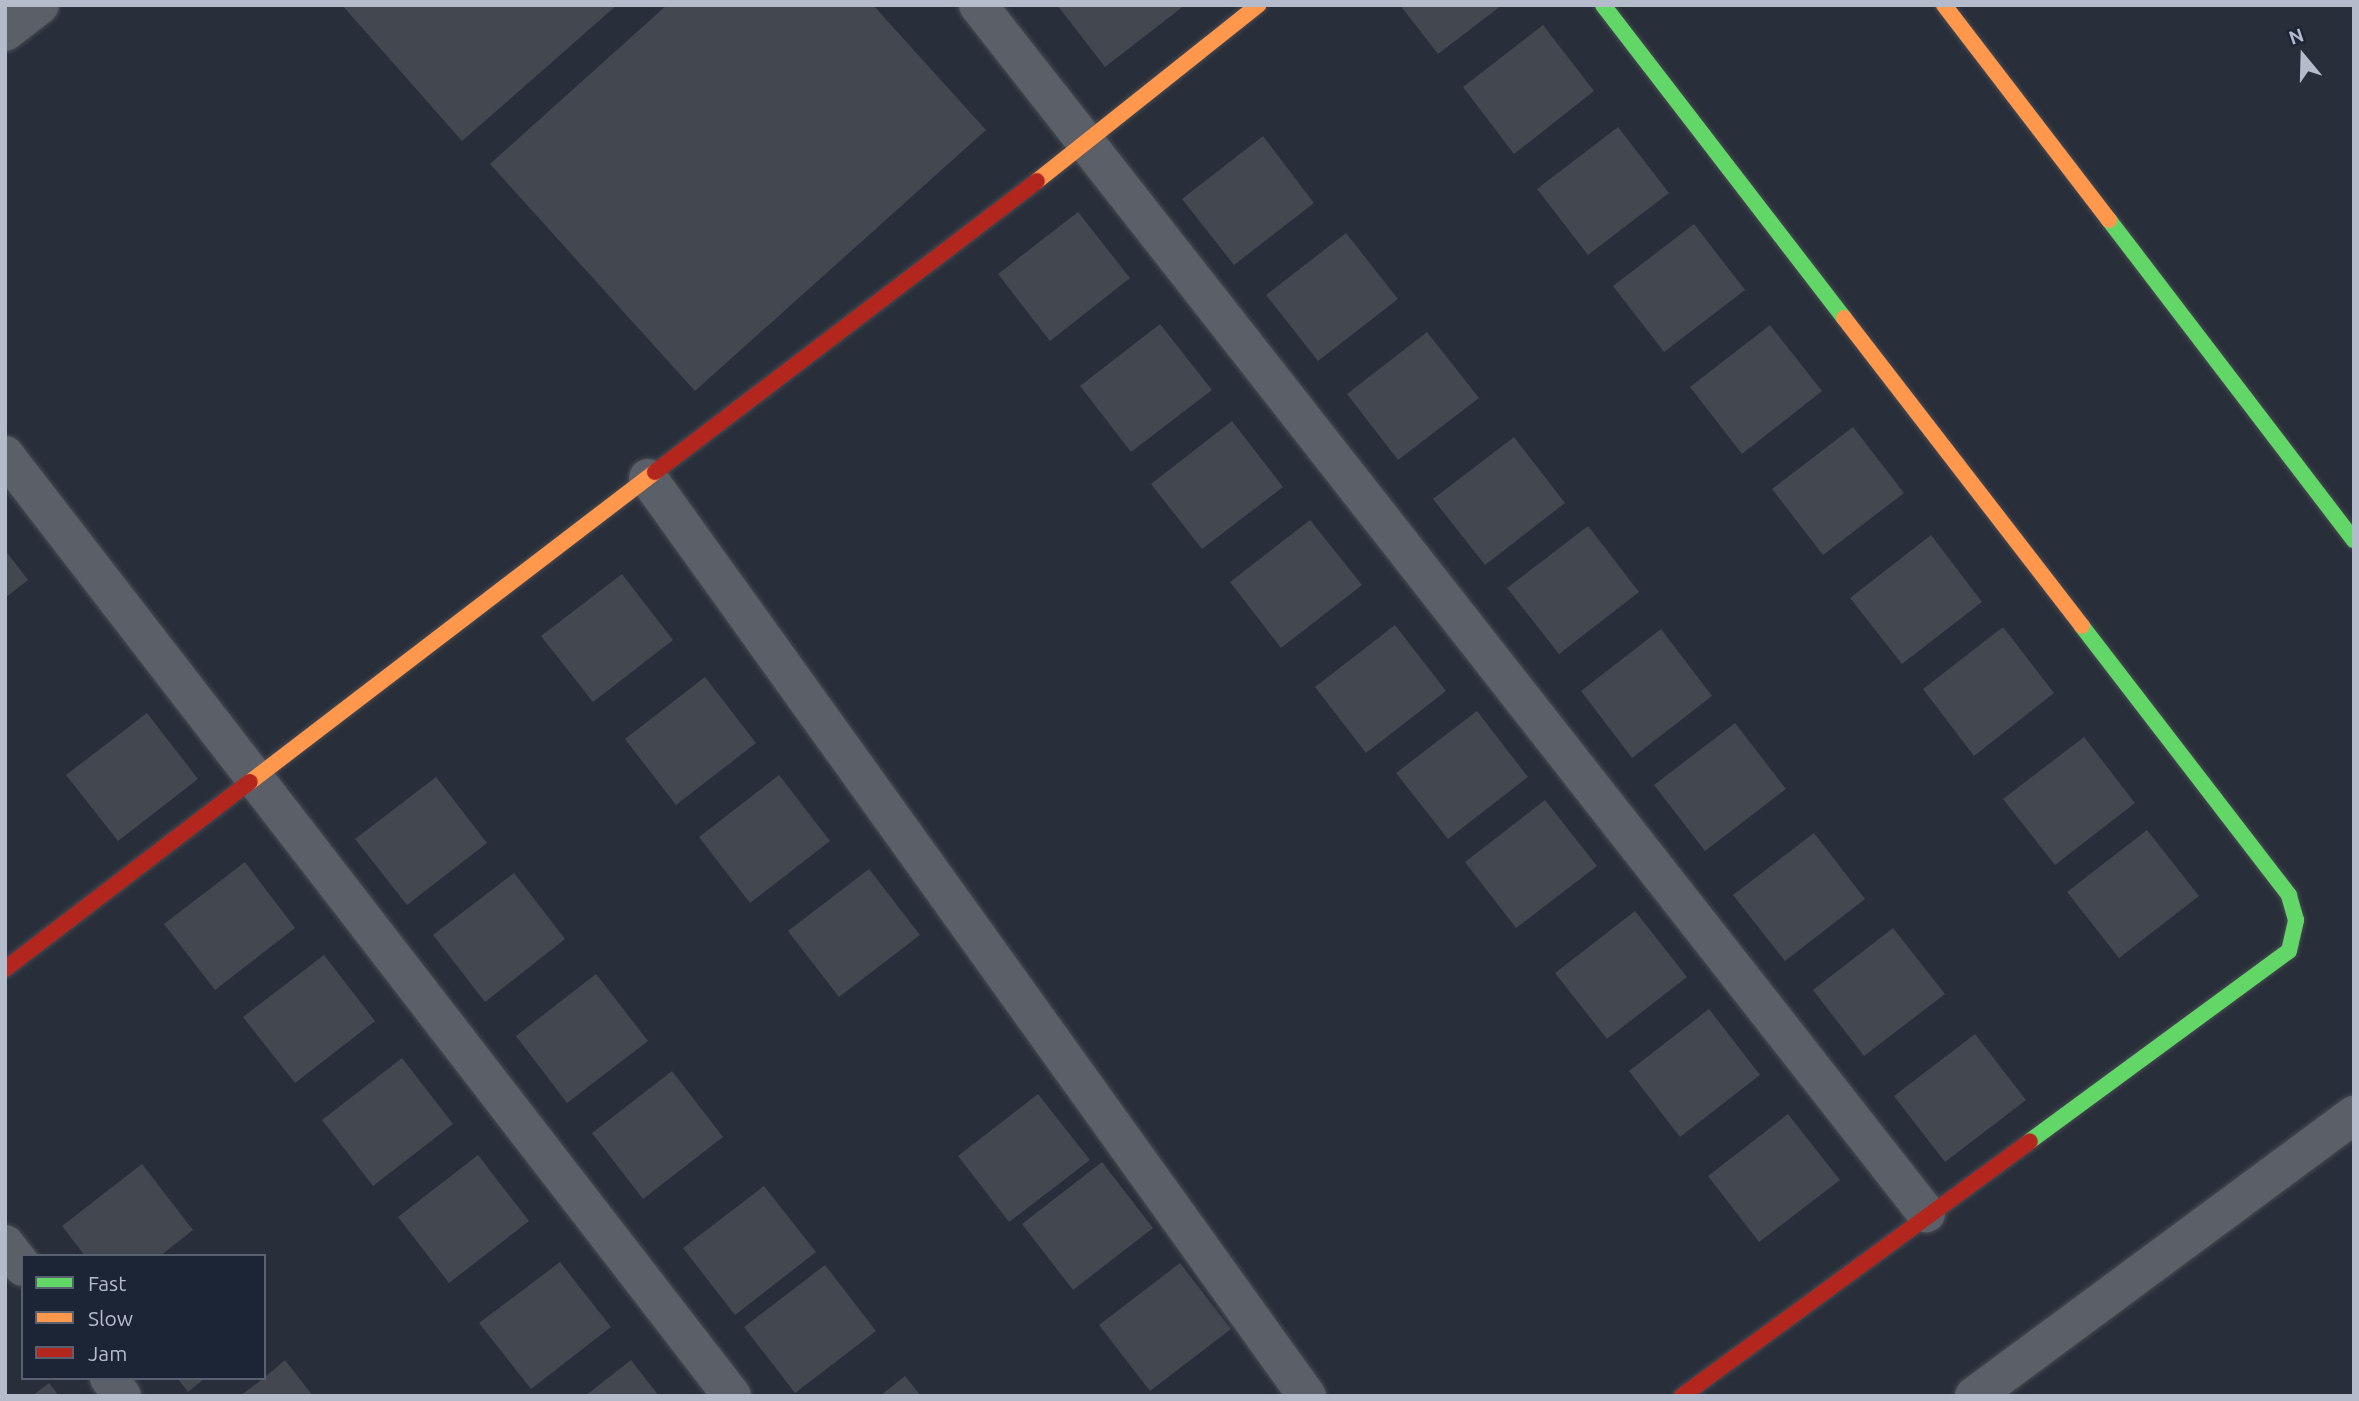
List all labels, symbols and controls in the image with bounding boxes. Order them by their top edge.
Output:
north arrow [2268,21,2338,91]
text: N [2286,23,2306,49]
legend [21,1254,266,1380]
text: Fast [88,1271,126,1295]
text: Slow [88,1306,133,1330]
text: Jam [88,1341,127,1365]

